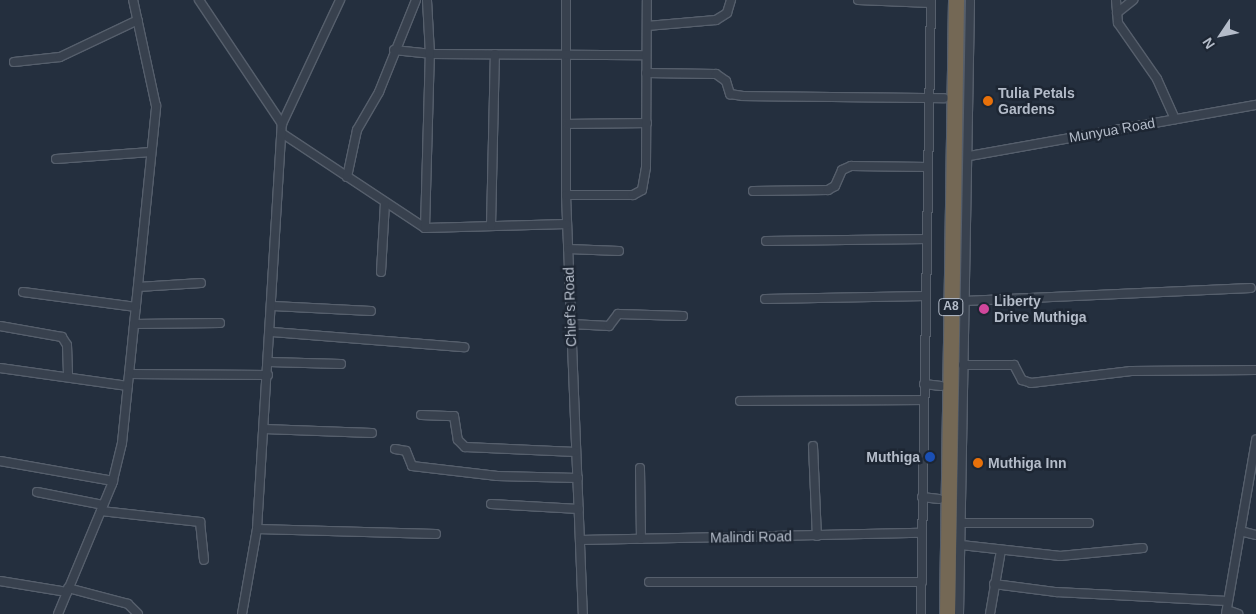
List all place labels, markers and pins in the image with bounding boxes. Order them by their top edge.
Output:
place label: Tulia Petals Gardens [998,85,1075,118]
marker: Tulia Petals Gardens [982,95,994,107]
place label: Liberty Drive Muthiga [994,293,1087,326]
marker: Liberty Drive Muthiga [978,303,990,315]
place label: Muthiga [866,449,920,465]
marker: Muthiga [924,451,936,463]
place label: Muthiga Inn [988,455,1067,471]
marker: Muthiga Inn [972,457,984,469]

